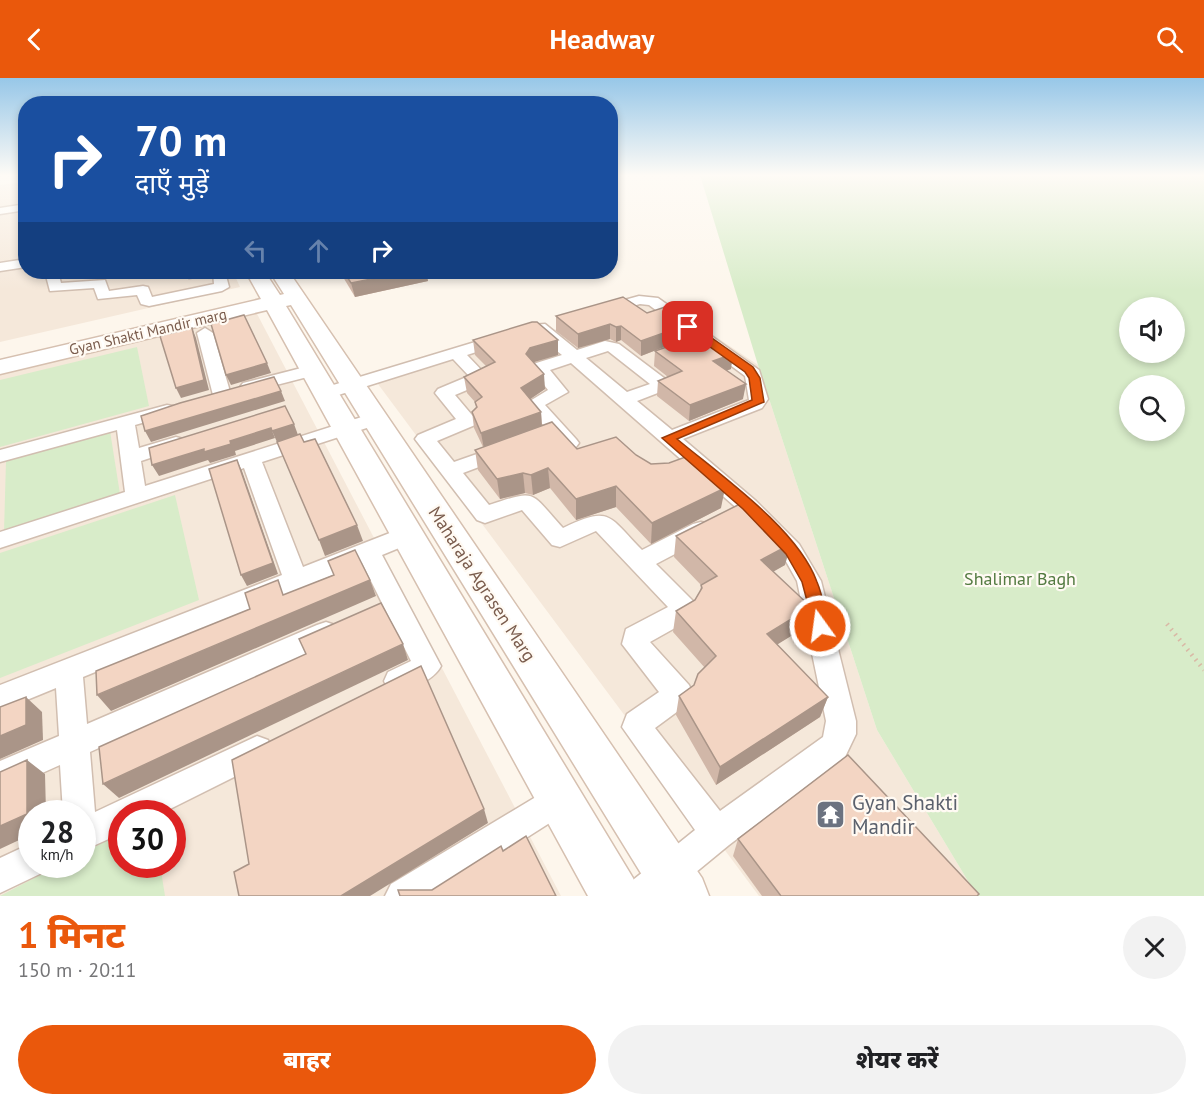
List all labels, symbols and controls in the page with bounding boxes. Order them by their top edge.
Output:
text: Headway [549,22,655,56]
icon: back [18,23,51,56]
icon: search [1153,23,1186,56]
text: 70 m [135,113,227,168]
icon: right [36,120,114,198]
text: दाएँ मुड़ें [135,166,209,200]
icon: left [239,234,272,267]
icon: ahead [302,234,335,267]
icon: right [365,234,398,267]
map controls [1119,297,1185,441]
button: sound [1119,297,1185,363]
pin [662,301,713,352]
street label: Gyan Shakti Mandir marg [67,304,229,359]
icon: arrive [671,310,704,343]
button: search [1119,375,1185,441]
street label: Maharaja Agrasen Marg [424,502,541,666]
park label: Shalimar Bagh [964,567,1076,590]
position arrow [788,594,852,658]
place label: Gyan Shakti Mandir [852,789,958,840]
temple icon: Gyan Shakti Mandir [815,799,847,831]
speed limit sign: 30 [108,800,186,878]
text: 28 [40,812,74,851]
text: km/h [41,845,73,864]
text: 1 मिनट [18,911,125,958]
button: close [1123,916,1186,979]
text: 150 m · 20:11 [18,957,136,983]
button: बाहर [18,1025,596,1094]
button: शेयर करें [608,1025,1186,1094]

